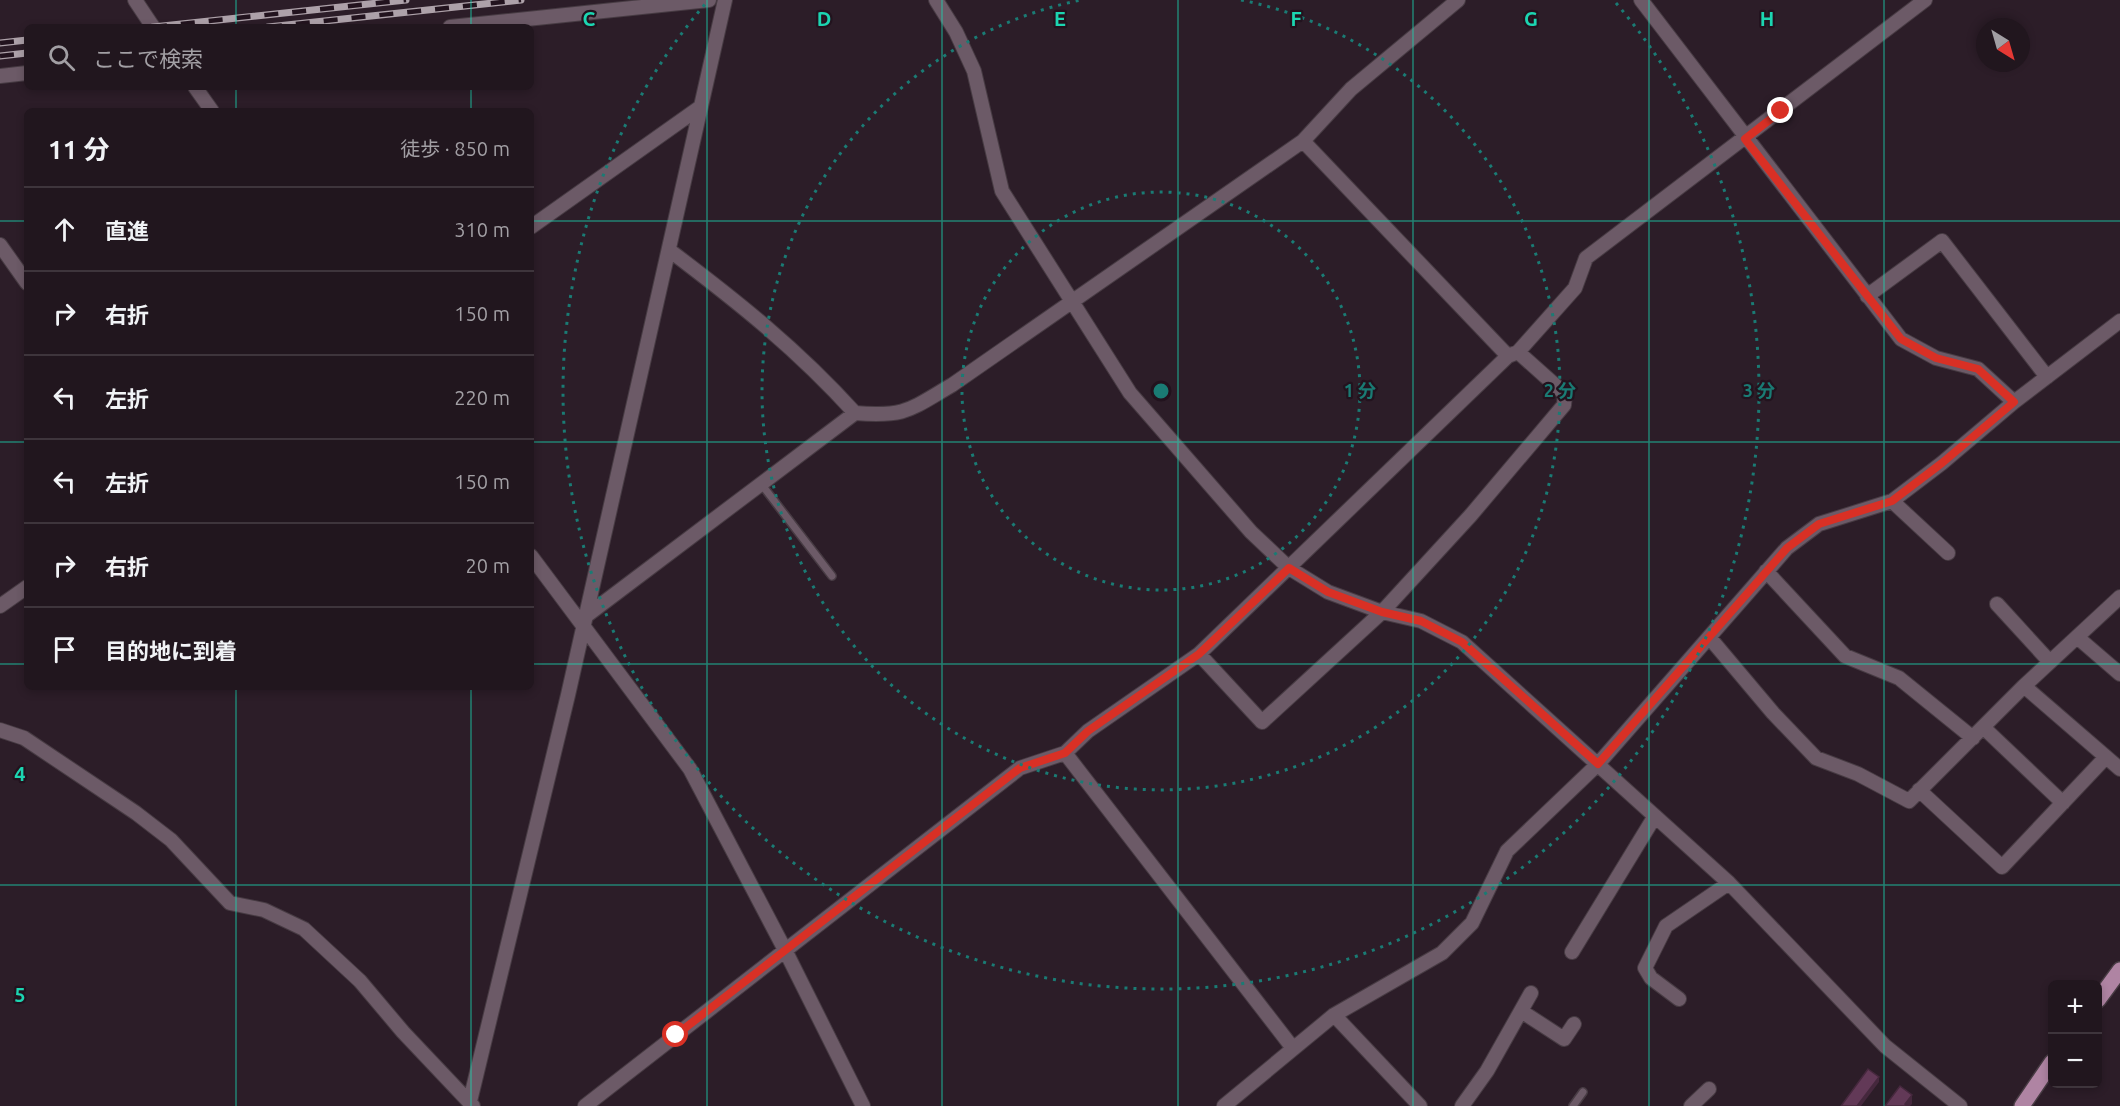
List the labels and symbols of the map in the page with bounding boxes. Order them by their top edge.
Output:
text: C [583,7,596,30]
text: D [817,7,831,30]
text: E [1054,7,1066,30]
text: F [1290,7,1302,30]
text: G [1524,7,1538,30]
text: H [1760,7,1774,30]
north arrow [1976,18,2030,72]
route end [1767,97,1793,123]
text: 1 分 [1344,380,1376,400]
text: 2 分 [1544,380,1576,400]
text: 3 分 [1743,380,1775,400]
centre of rings [1151,381,1171,401]
text: 4 [14,762,26,785]
text: 5 [14,983,26,1006]
route start [662,1021,688,1047]

